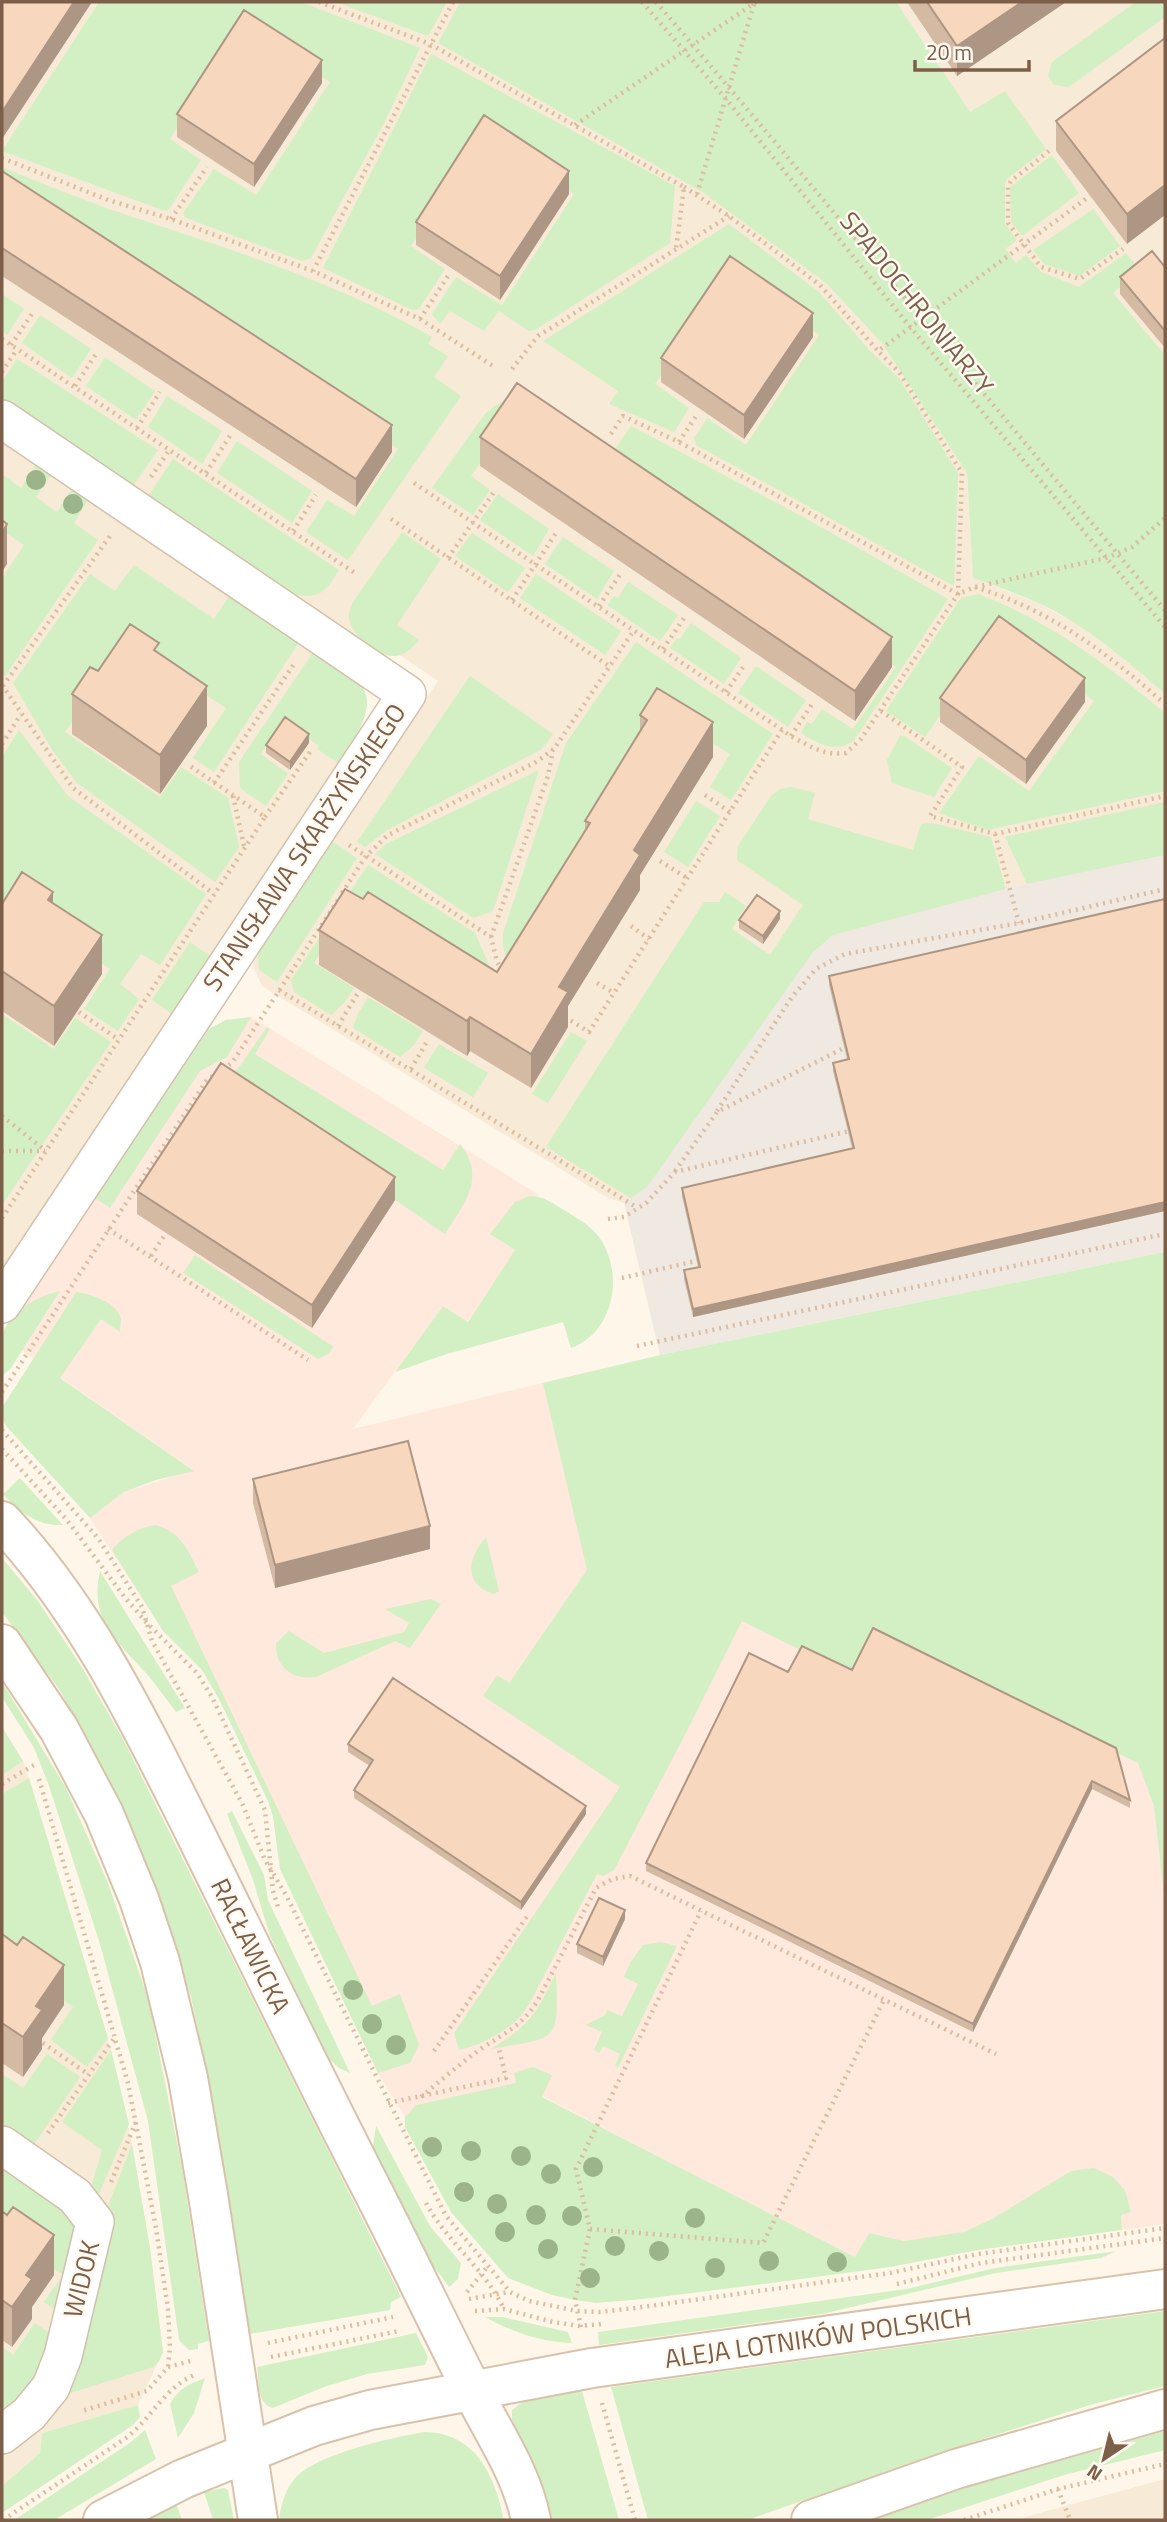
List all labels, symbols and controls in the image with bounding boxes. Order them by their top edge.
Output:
scale bar [915,28,1029,72]
text: 20 m [926,36,972,68]
street label: SPADOCHRONIARZY [831,203,1003,403]
street label: STANISŁAWA SKARŻYŃSKIEGO [193,695,415,999]
street label: RACŁAWICKA [201,1872,301,2020]
street label: WIDOK [53,2236,109,2322]
street label: ALEJA LOTNIKÓW POLSKICH [662,2296,974,2378]
north arrow [1069,2424,1139,2494]
text: N [1080,2458,1108,2489]

